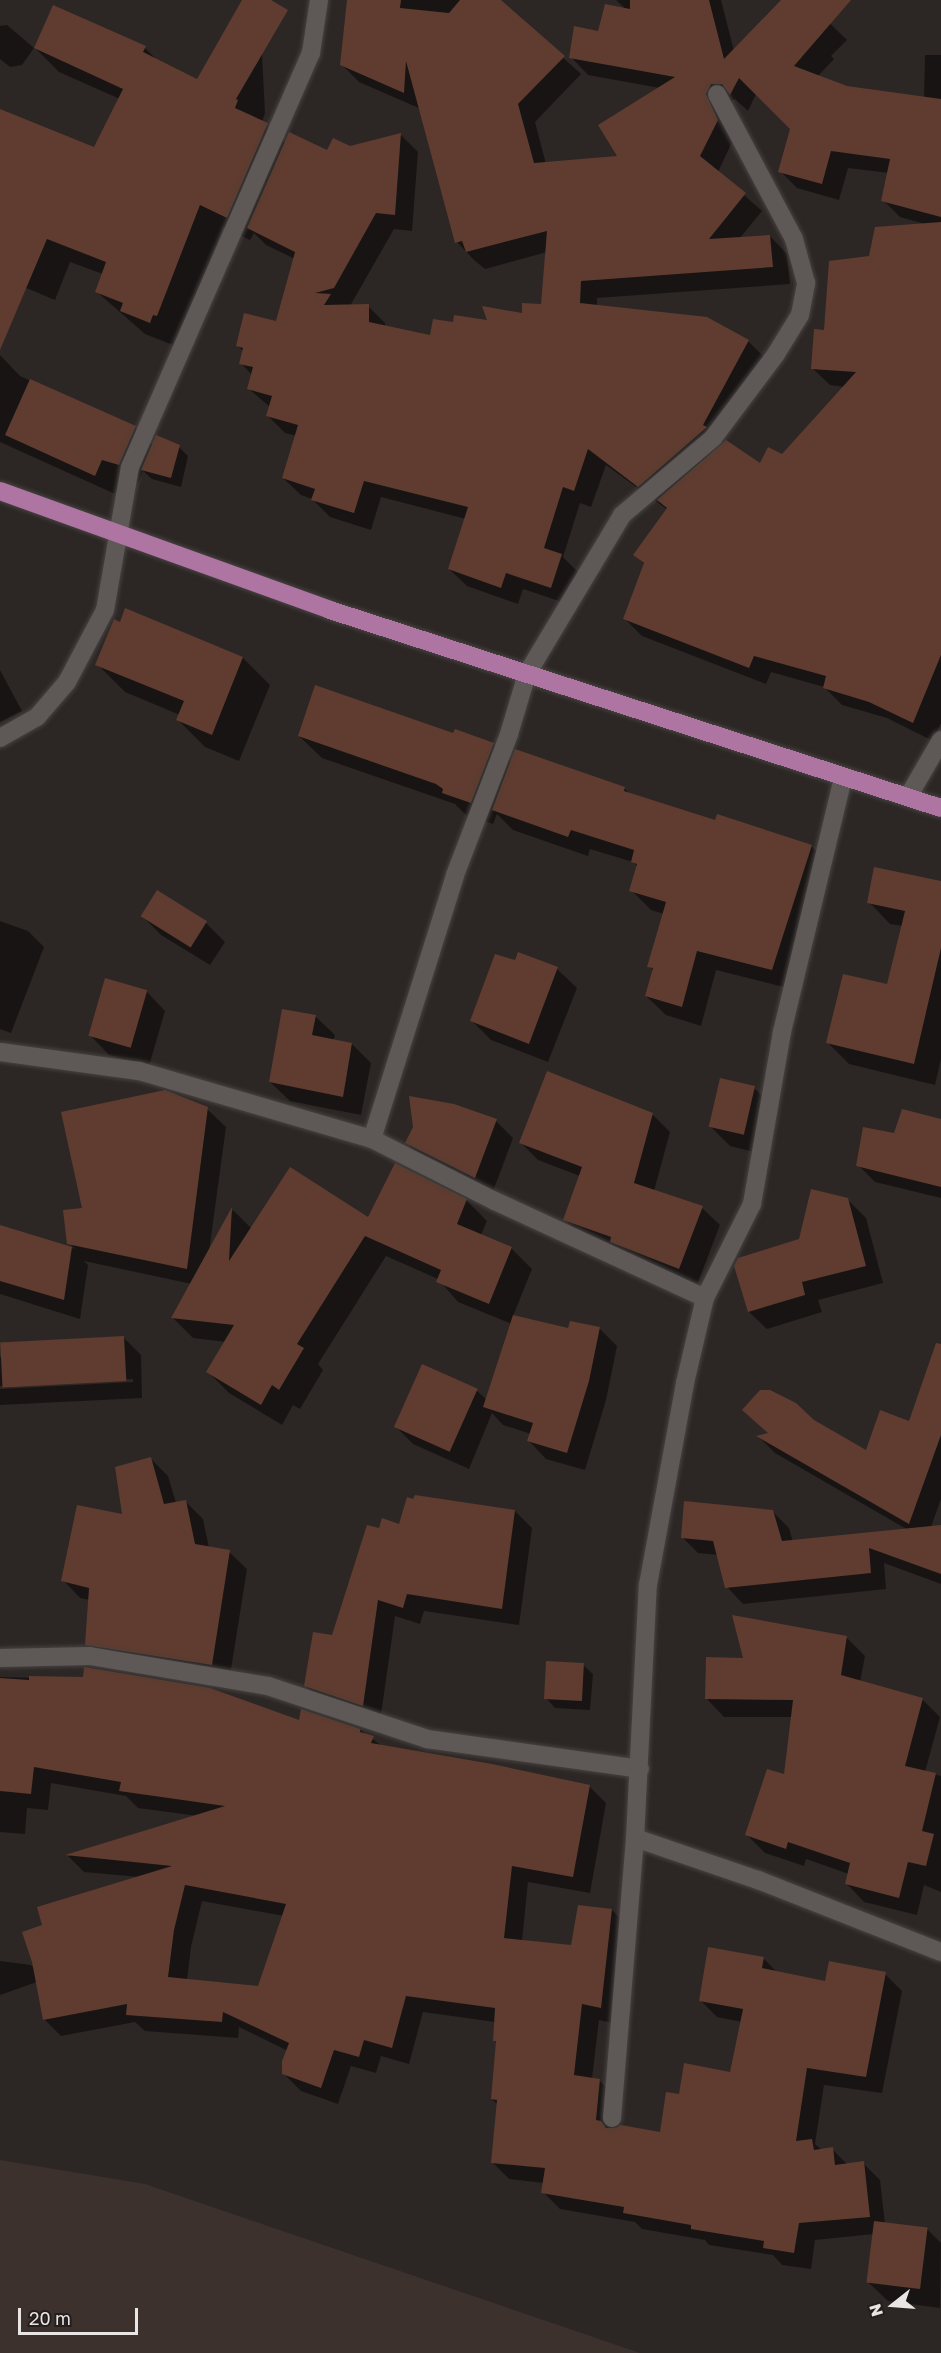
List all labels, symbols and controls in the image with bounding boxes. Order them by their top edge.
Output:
north arrow [863,2275,923,2335]
scale bar [21,2296,141,2334]
text: N [864,2302,887,2319]
text: 20 m [29,2307,71,2329]

